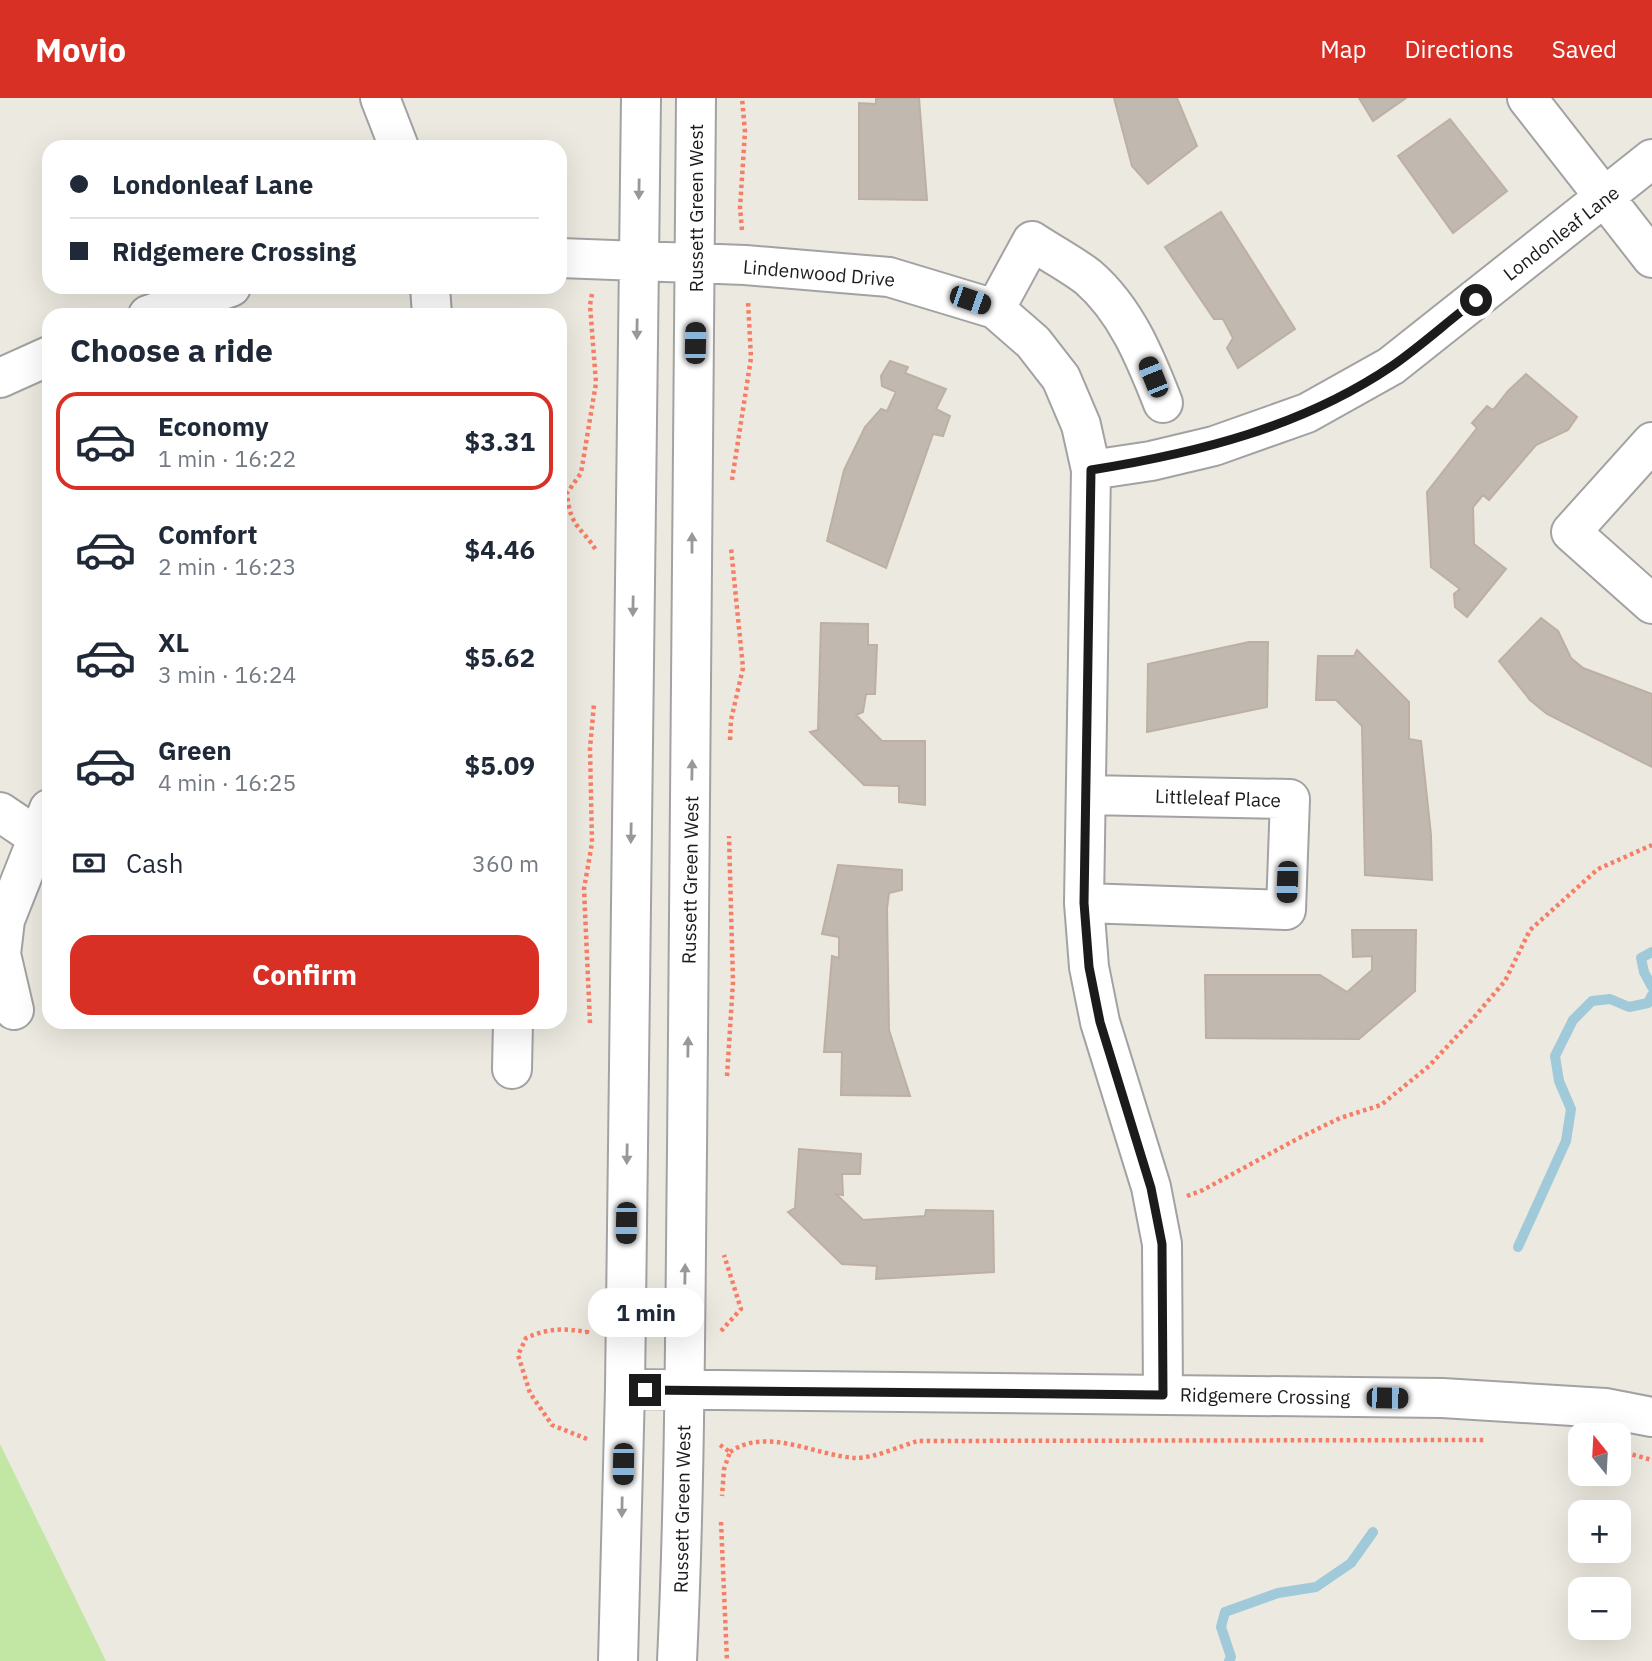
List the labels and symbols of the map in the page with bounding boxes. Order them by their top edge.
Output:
street label: Russett Green West [684,124,708,292]
one-way arrow [634,178,645,200]
street label: Londonleaf Lane [1498,180,1624,286]
street label: Lindenwood Drive [742,254,896,292]
car [947,283,994,317]
route start [1460,284,1492,316]
one-way arrow [631,318,643,340]
car [685,322,706,364]
car [1136,354,1171,400]
one-way arrow [686,532,698,554]
one-way arrow [627,595,639,617]
one-way arrow [686,759,698,781]
street label: Littleleaf Place [1155,784,1281,812]
street label: Russett Green West [677,796,703,964]
one-way arrow [625,822,636,844]
car [1276,861,1299,903]
one-way arrow [682,1036,694,1058]
one-way arrow [621,1143,633,1165]
car [616,1202,637,1244]
one-way arrow [680,1263,691,1285]
callout: 1 min [587,1288,703,1338]
route end [629,1374,661,1406]
street label: Ridgemere Crossing [1180,1383,1350,1409]
car [1366,1387,1409,1409]
north arrow [1568,1423,1631,1486]
street label: Russett Green West [669,1425,695,1593]
car [613,1443,634,1485]
one-way arrow [617,1496,628,1518]

